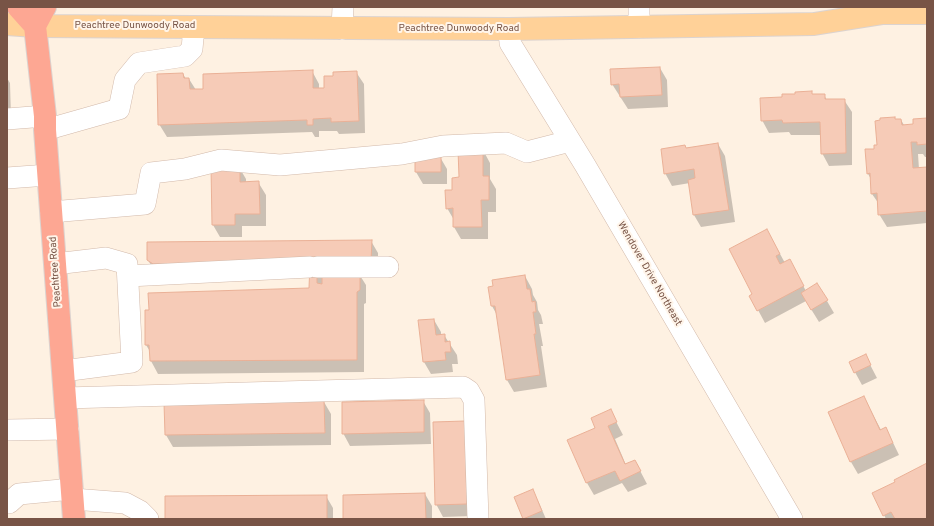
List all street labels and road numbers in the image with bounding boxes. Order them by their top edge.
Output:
street label: Peachtree Dunwoody Road [75,20,195,32]
street label: Peachtree Dunwoody Road [399,23,519,35]
street label: Wendover Drive Northeast [614,220,684,328]
street label: Peachtree Road [48,236,64,308]

